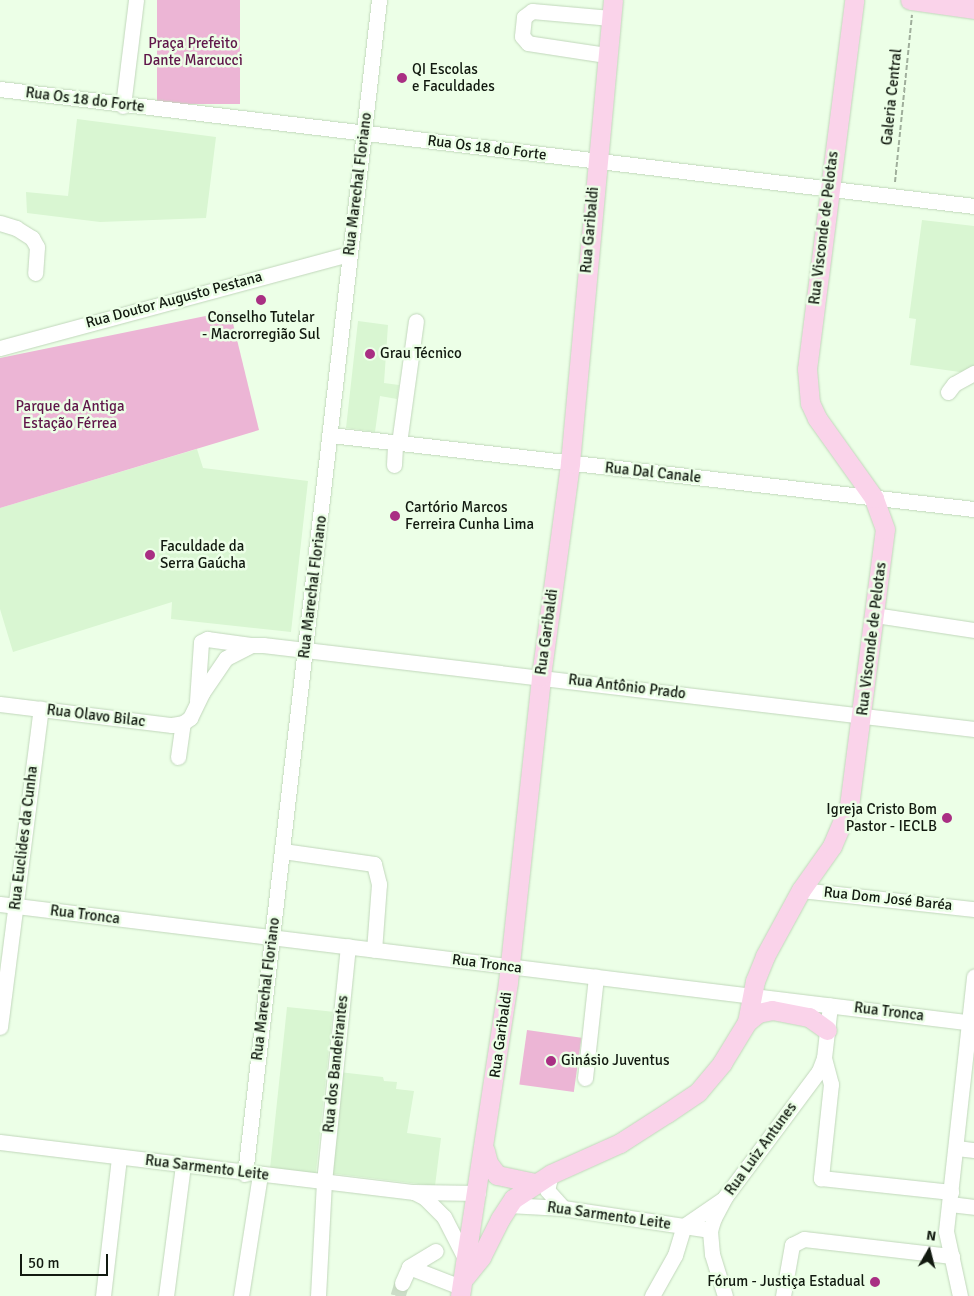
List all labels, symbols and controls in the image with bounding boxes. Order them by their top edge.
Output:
park label: Praça Prefeito Dante Marcucci [143,34,243,69]
street label: Galeria Central [878,48,906,146]
place label: QI Escolas e Faculdades [412,60,495,95]
marker: QI Escolas e Faculdades [396,72,408,84]
street label: Rua Os 18 do Forte [24,84,146,116]
street label: Rua Marechal Floriano [340,111,376,257]
street label: Rua Os 18 do Forte [426,132,548,164]
street label: Rua Visconde de Pelotas [806,150,842,306]
street label: Rua Garibaldi [577,186,603,274]
street label: Rua Doutor Augusto Pestana [84,268,264,332]
marker: Conselho Tutelar - Macrorregião Sul [255,294,267,306]
place label: Conselho Tutelar - Macrorregião Sul [202,308,320,343]
place label: Grau Técnico [380,345,462,363]
marker: Grau Técnico [364,348,376,360]
park label: Parque da Antiga Estação Férrea [15,397,125,432]
street label: Rua Dal Canale [604,459,702,487]
place label: Cartório Marcos Ferreira Cunha Lima [405,498,534,533]
marker: Cartório Marcos Ferreira Cunha Lima [389,510,401,522]
street label: Rua Marechal Floriano [295,514,331,660]
place label: Faculdade da Serra Gaúcha [160,537,246,572]
marker: Faculdade da Serra Gaúcha [144,549,156,561]
street label: Rua Visconde de Pelotas [854,561,890,717]
street label: Rua Garibaldi [532,588,562,676]
street label: Rua Antônio Prado [567,671,687,703]
street label: Rua Olavo Bilac [46,701,146,731]
street label: Rua Euclides da Cunha [6,765,42,911]
place label: Igreja Cristo Bom Pastor - IECLB [826,800,937,835]
marker: Igreja Cristo Bom Pastor - IECLB [941,812,953,824]
street label: Rua Dom José Baréa [823,883,953,915]
street label: Rua Tronca [49,902,121,928]
street label: Rua Marechal Floriano [248,916,284,1062]
street label: Rua Tronca [451,951,523,977]
street label: Rua Garibaldi [486,991,516,1079]
street label: Rua dos Bandeirantes [320,994,352,1134]
street label: Rua Tronca [853,999,925,1025]
place label: Ginásio Juventus [561,1052,670,1070]
marker: Ginásio Juventus [545,1055,557,1067]
street label: Rua Luiz Antunes [721,1099,801,1199]
street label: Rua Sarmento Leite [144,1151,270,1185]
street label: Rua Sarmento Leite [546,1198,672,1234]
north arrow [904,1226,954,1276]
text: N [925,1227,937,1245]
scale bar [22,1244,110,1276]
text: 50 m [28,1254,59,1272]
place label: Fórum - Justiça Estadual [707,1273,865,1291]
marker: Fórum - Justiça Estadual [869,1276,881,1288]

